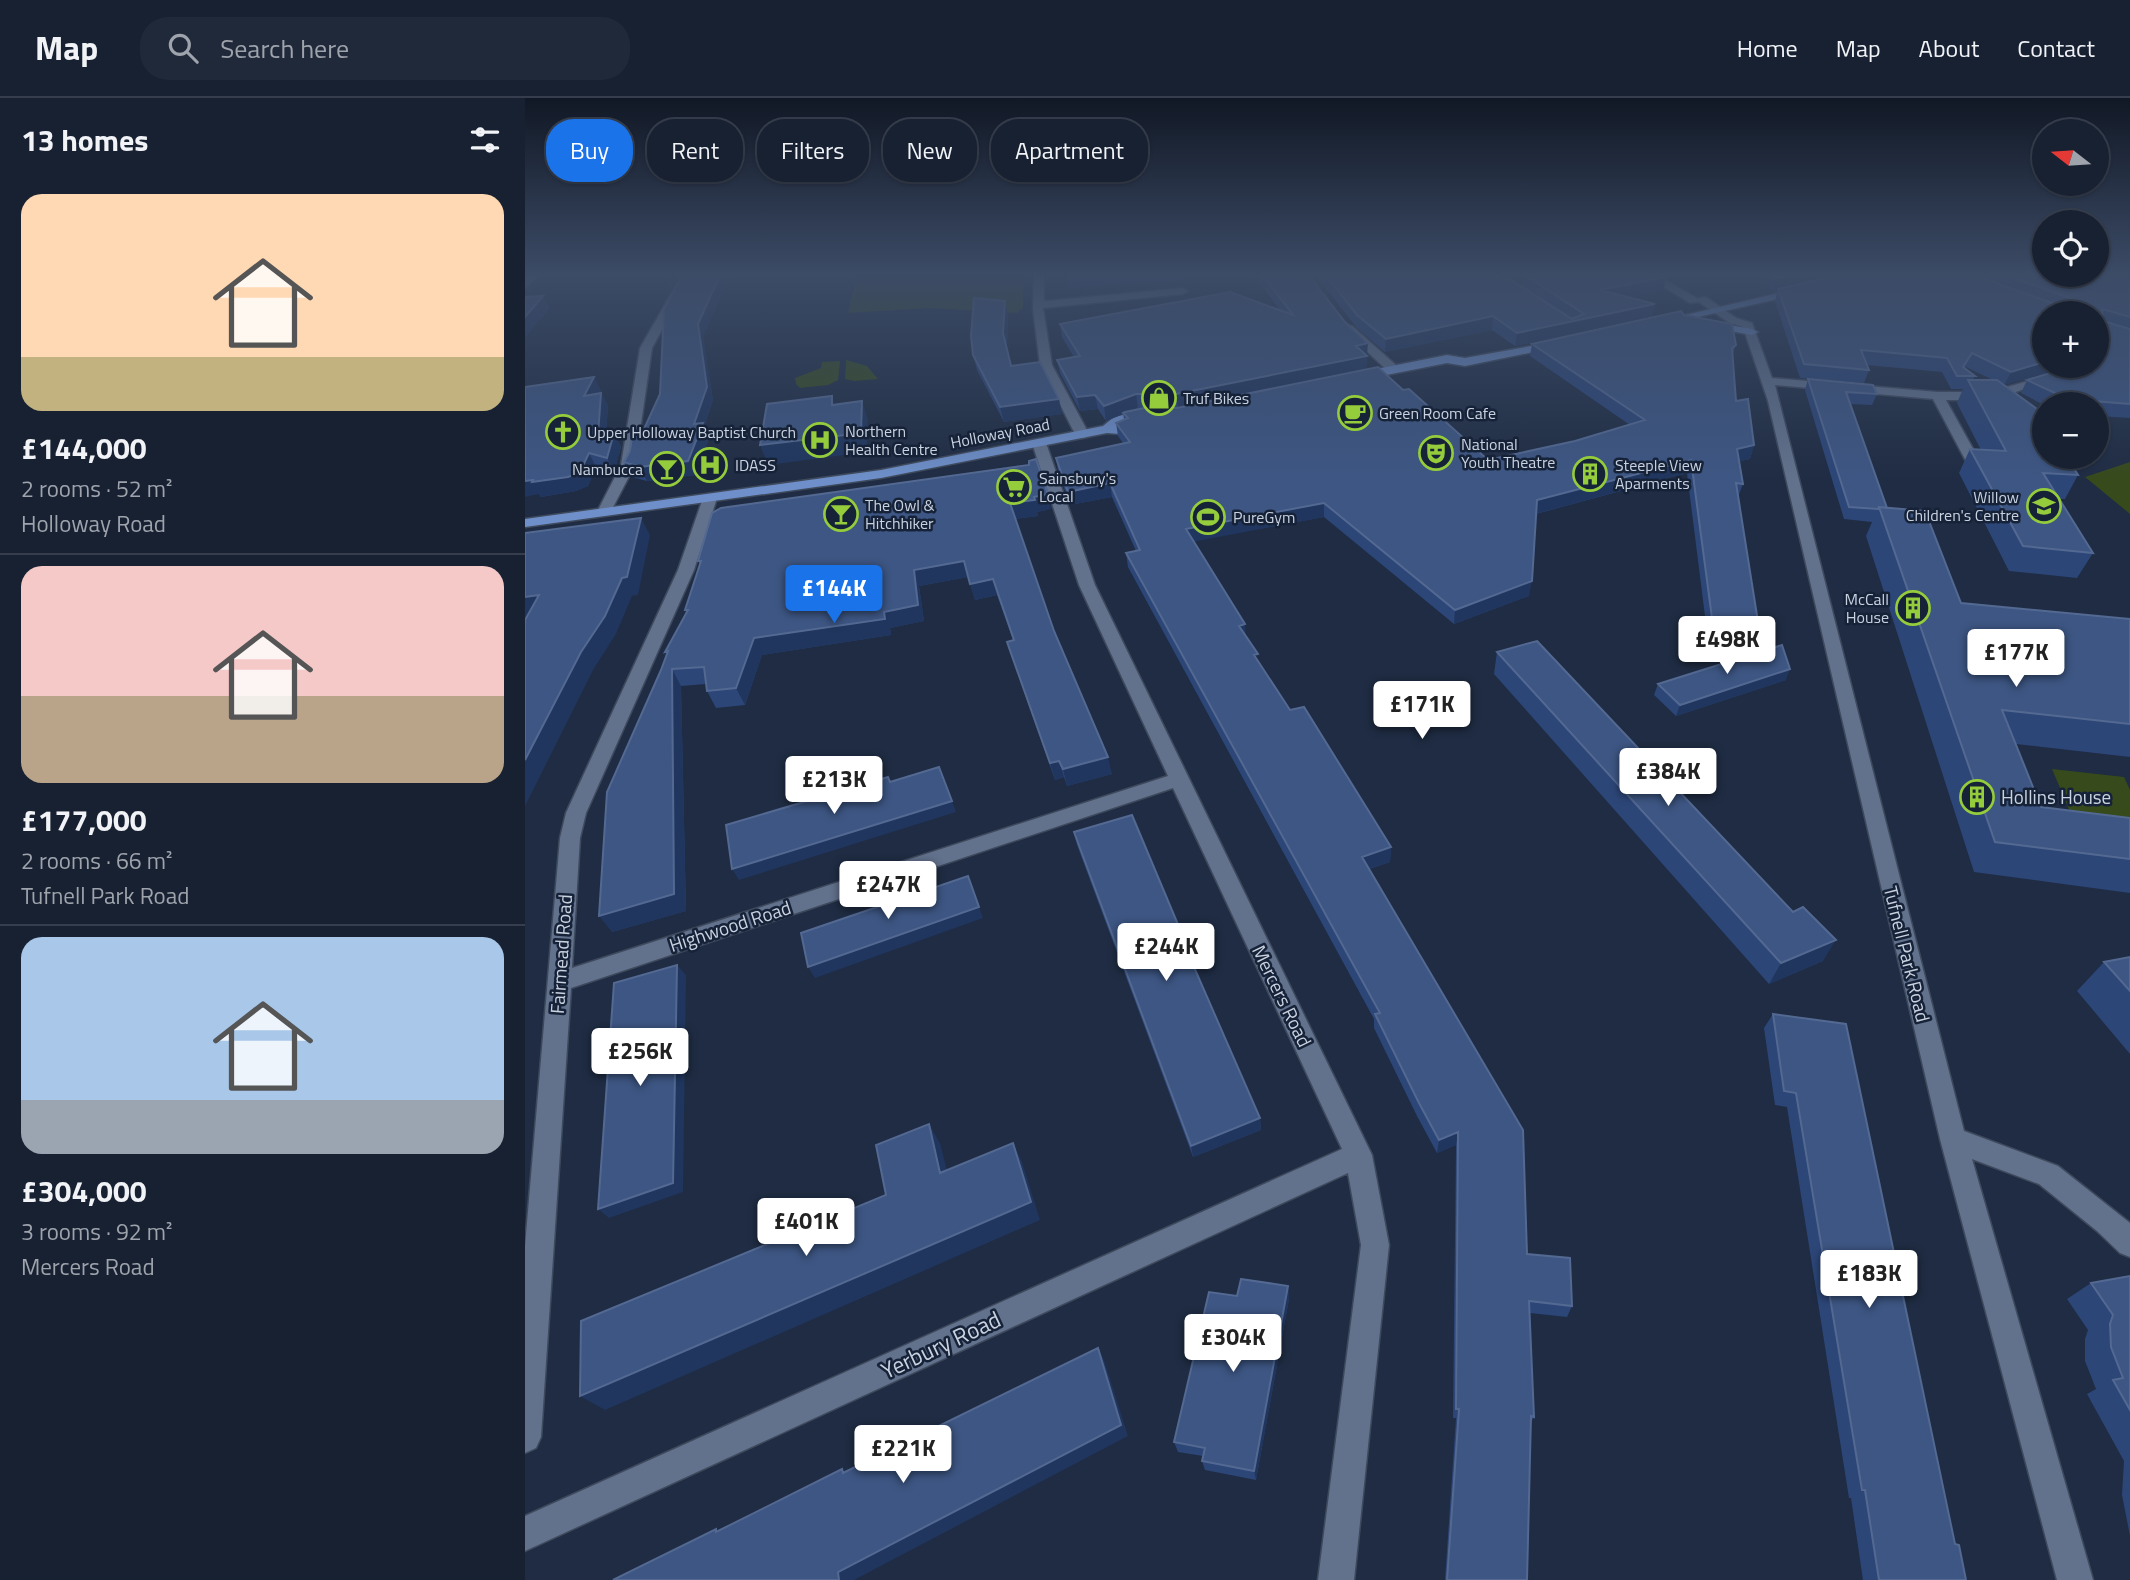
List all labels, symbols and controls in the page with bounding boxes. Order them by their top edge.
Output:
search box [140,17,630,80]
text: Map [35,23,98,73]
icon: search [164,29,202,67]
text: Search here [220,29,349,68]
text: Home [1737,30,1798,66]
text: Map [1836,30,1881,66]
text: About [1919,30,1979,66]
text: Contact [2017,30,2095,66]
text: 13 homes [21,117,148,163]
chip: Buy [546,119,633,182]
chip: Rent [647,119,743,182]
chip: Filters [757,119,869,182]
chip: New [883,119,977,182]
chip: Apartment [991,119,1148,182]
north arrow [2032,119,2109,196]
map controls [2032,119,2109,469]
icon: filters [466,121,504,159]
button: locate [2032,210,2109,287]
icon: home [200,240,326,366]
button: + [2032,301,2109,378]
shop icon: Truf Bikes [1140,379,1178,417]
place label: Truf Bikes [1183,386,1249,410]
button: − [2032,392,2109,469]
cafe icon: Green Room Cafe [1336,394,1374,432]
place label: Green Room Cafe [1379,401,1496,425]
street label: Holloway Road [948,412,1052,454]
church icon: Upper Holloway Baptist Church [544,413,582,451]
place label: Northern Health Centre [845,419,937,461]
place label: Upper Holloway Baptist Church [587,420,796,444]
hospital icon: Northern Health Centre [801,421,839,459]
text: £144,000 [21,425,147,471]
place label: National Youth Theatre [1461,432,1555,474]
theatre icon: National Youth Theatre [1417,434,1455,472]
hospital icon: IDASS [691,446,729,484]
bar icon: Nambucca [648,450,686,488]
place label: IDASS [735,453,776,477]
place label: Steeple View Aparments [1615,453,1702,495]
building icon: Steeple View Aparments [1571,455,1609,493]
place label: Nambucca [572,457,643,481]
place label: Sainsbury's Local [1039,466,1116,508]
supermarket icon: Sainsbury's Local [995,468,1033,506]
text: 2 rooms · 52 m² [21,471,172,506]
place label: Willow Children's Centre [1906,485,2019,527]
school or university icon: Willow Children's Centre [2025,487,2063,525]
place label: The Owl & Hitchhiker [865,493,935,535]
bar icon: The Owl & Hitchhiker [822,495,860,533]
sports icon: PureGym [1189,498,1227,536]
place label: PureGym [1233,505,1295,529]
text: Holloway Road [21,506,166,541]
pin: £144K [785,566,883,625]
text: £144K [801,570,867,605]
place label: McCall House [1845,587,1889,629]
building icon: McCall House [1894,589,1932,627]
icon: home [200,612,326,738]
pin: £498K [1678,616,1776,676]
text: £498K [1694,621,1760,656]
pin: £177K [1967,630,2065,689]
text: £177K [1983,634,2049,669]
pin: £171K [1373,682,1471,741]
text: £171K [1389,686,1455,721]
pin: £384K [1619,748,1717,808]
text: £384K [1635,753,1701,788]
pin: £213K [785,756,883,816]
text: £213K [801,761,867,796]
building icon: Hollins House [1958,778,1996,816]
place label: Hollins House [2001,782,2111,811]
text: £177,000 [21,797,147,843]
text: 2 rooms · 66 m² [21,843,172,878]
pin: £247K [839,862,937,921]
text: £247K [855,866,921,901]
text: Tufnell Park Road [21,878,189,913]
street label: Tufnell Park Road [1877,883,1938,1025]
street label: Highwood Road [665,892,795,959]
street label: Fairmead Road [542,893,579,1015]
pin: £244K [1117,924,1215,983]
text: £244K [1133,928,1199,963]
street label: Mercers Road [1245,940,1320,1052]
icon: home [200,983,326,1109]
pin: £256K [591,1028,689,1088]
text: £256K [607,1033,673,1068]
text: £304,000 [21,1168,147,1214]
pin: £401K [757,1198,855,1258]
text: £401K [773,1203,839,1238]
text: 3 rooms · 92 m² [21,1214,172,1249]
text: Mercers Road [21,1249,155,1284]
pin: £183K [1820,1250,1918,1310]
text: £183K [1836,1255,1902,1290]
street label: Yerbury Road [875,1302,1006,1388]
pin: £304K [1184,1314,1282,1374]
text: £304K [1200,1319,1266,1354]
pin: £221K [854,1426,952,1485]
text: £221K [870,1430,936,1465]

